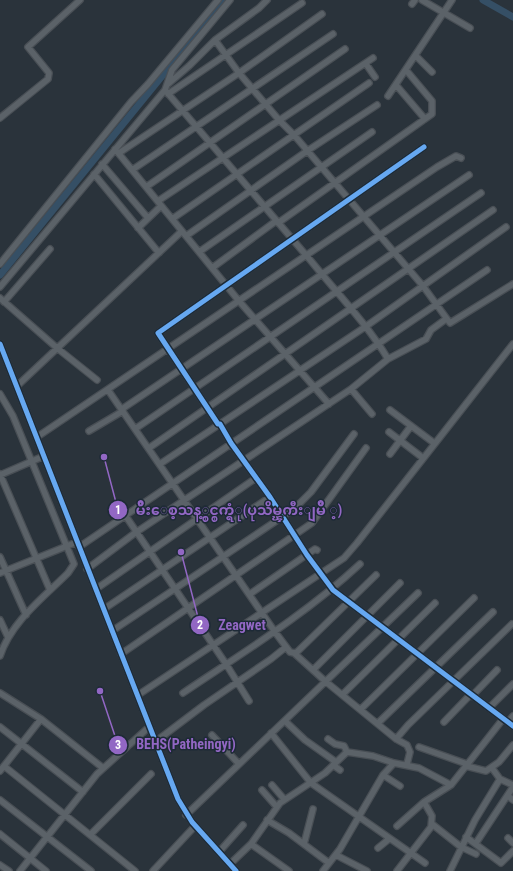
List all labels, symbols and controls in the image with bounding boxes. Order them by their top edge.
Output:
callout: မ်ိဳးေစ့သန့္စင္စက္ရံု(ပုသိမ္ၾကီးျမိဳ ့) [108,497,350,523]
text: မ်ိဳးေစ့သန့္စင္စက္ရံု(ပုသိမ္ၾကီးျမိဳ ့) [136,500,342,522]
text: 1 [115,503,121,517]
callout: Zeagwet [190,612,274,638]
text: Zeagwet [218,617,266,633]
text: 2 [197,618,203,632]
callout: BEHS(Patheingyi) [108,732,244,758]
text: BEHS(Patheingyi) [136,736,236,753]
text: 3 [115,738,121,752]

